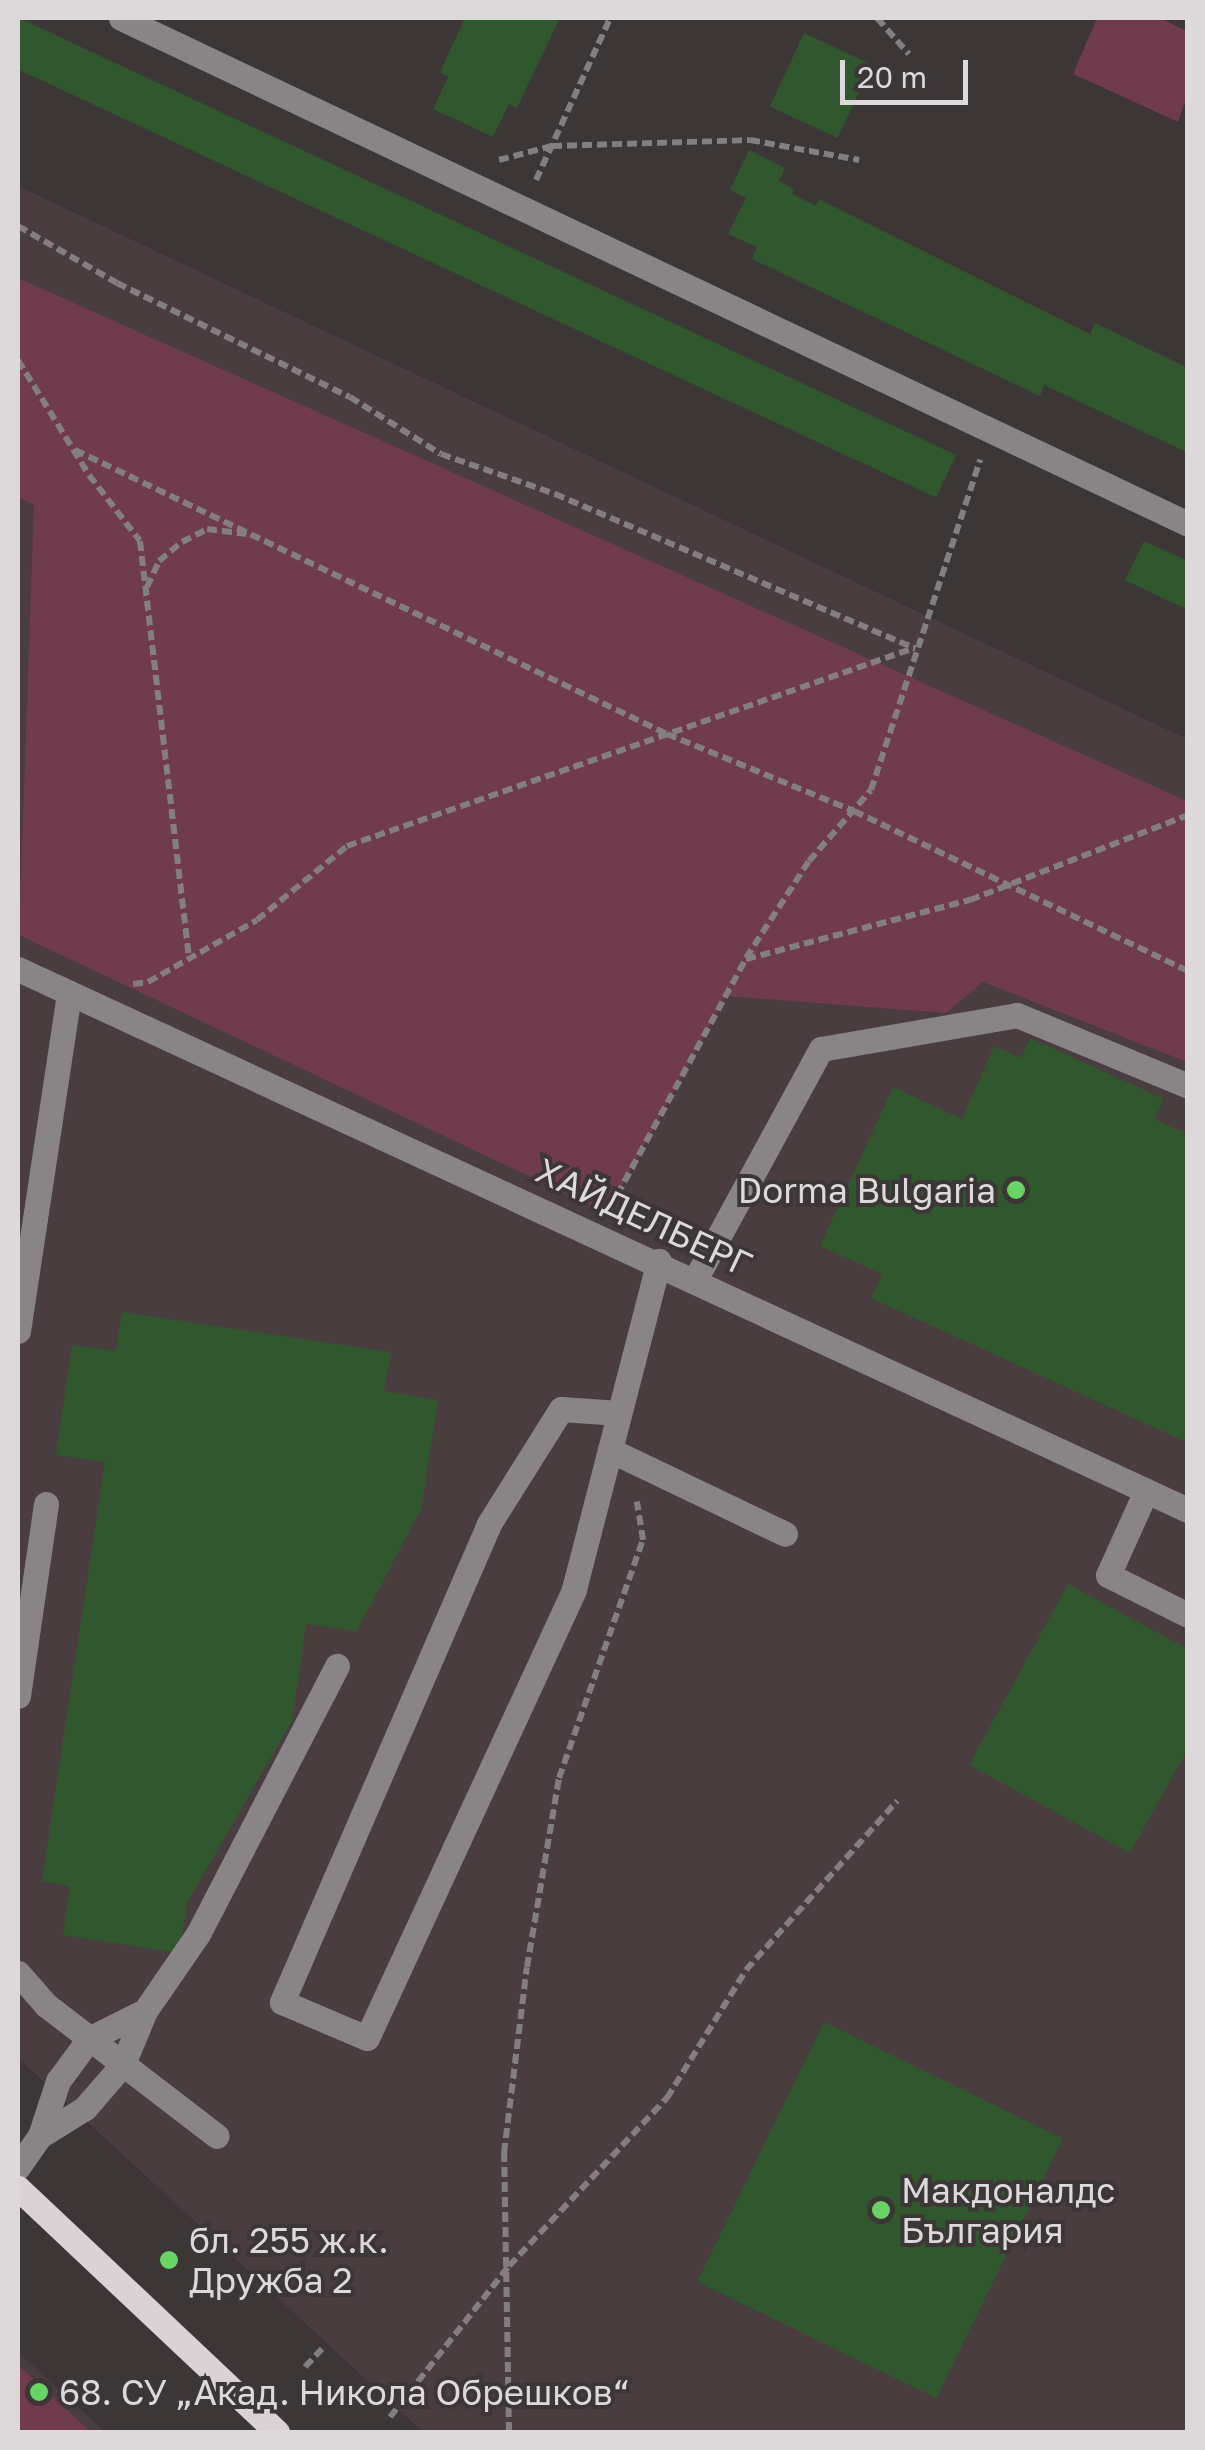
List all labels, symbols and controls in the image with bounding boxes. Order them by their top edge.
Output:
scale bar [845,40,972,102]
text: 20 m [857,59,927,95]
street label: ХАЙДЕЛБЕРГ [530,1149,758,1285]
place label: Dorma Bulgaria [738,1169,996,1211]
marker: Dorma Bulgaria [1005,1179,1027,1201]
place label: Макдоналдс България [901,2169,1115,2251]
marker: Макдоналдс България [870,2199,892,2221]
place label: бл. 255 ж.к. Дружба 2 [189,2219,389,2301]
marker: бл. 255 ж.к. Дружба 2 [158,2249,180,2271]
place label: 68. СУ „Акад. Никола Обрешков“ [59,2371,629,2413]
marker: 68. СУ „Акад. Никола Обрешков“ [28,2381,50,2403]

